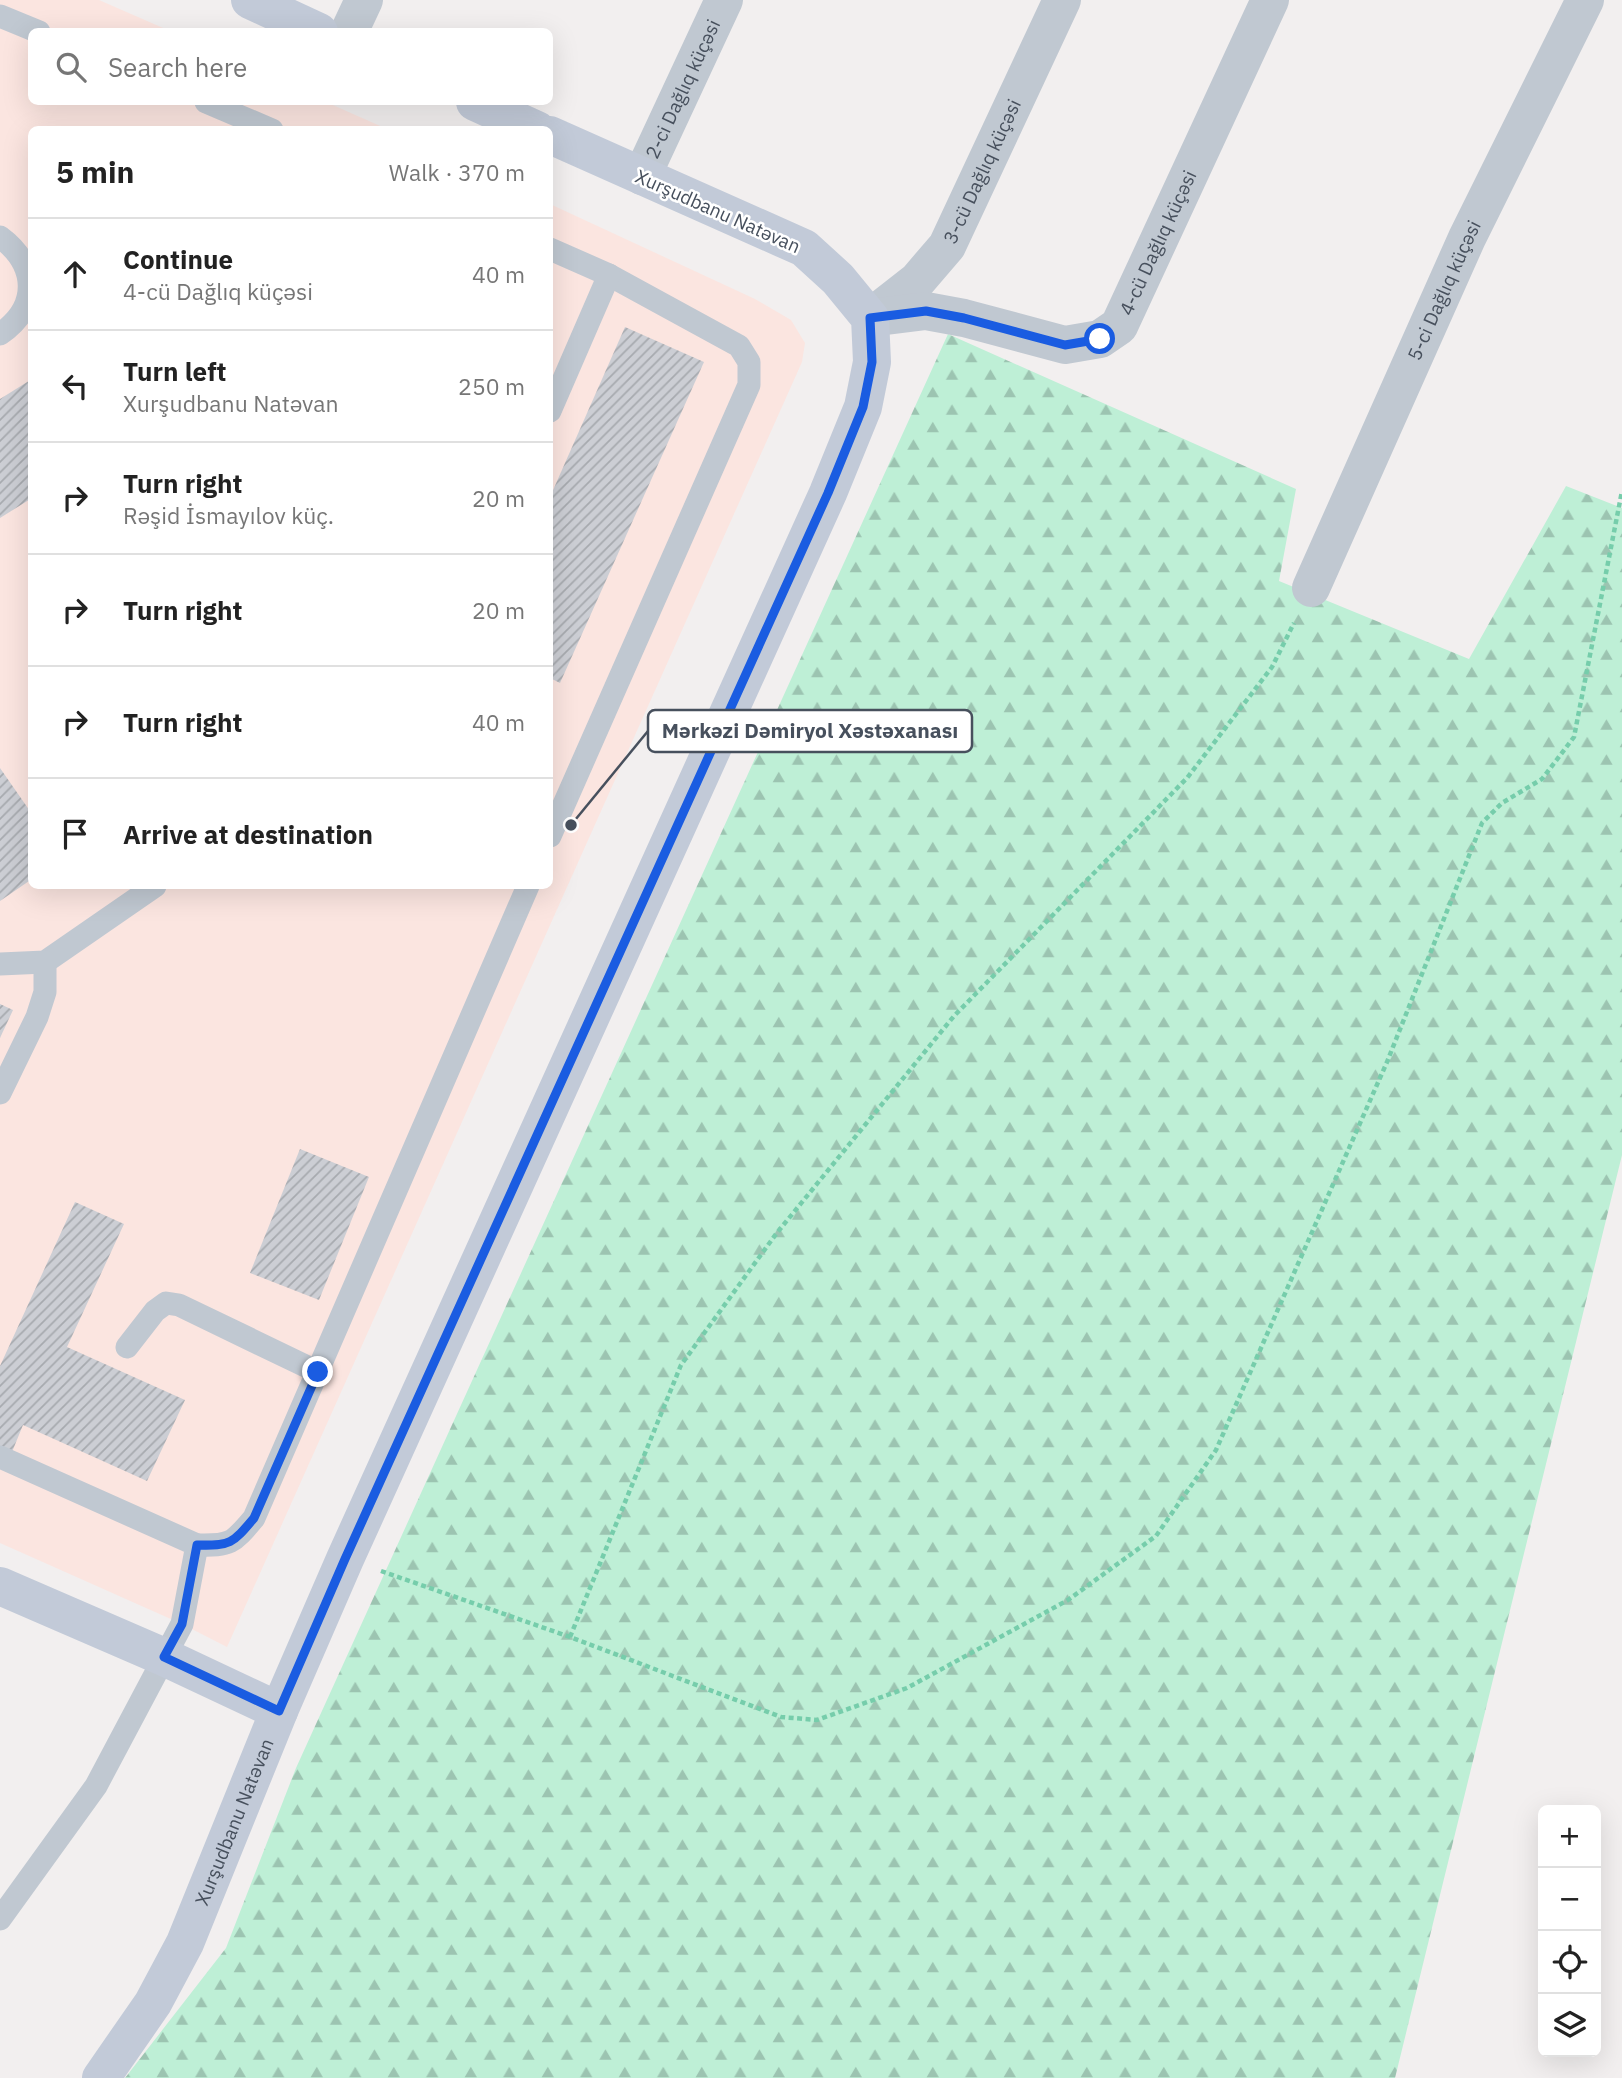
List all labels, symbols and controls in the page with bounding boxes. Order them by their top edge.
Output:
street label: 2-ci Dağlıq küçəsi [640,15,725,162]
search box [28,28,553,105]
icon: search [52,48,90,86]
text: Search here [108,50,247,84]
street label: 3-cü Dağlıq küçəsi [938,95,1026,247]
text: 5 min [56,152,134,191]
text: Walk · 370 m [389,157,525,187]
street label: Xurşudbanu Natəvan [632,164,804,258]
street label: 4-cü Dağlıq küçəsi [1114,166,1201,319]
street label: 5-ci Dağlıq küçəsi [1402,216,1486,364]
text: Continue [123,242,233,276]
icon: ahead [56,255,94,293]
text: 40 m [472,259,525,289]
text: 4-cü Dağlıq küçəsi [123,276,313,306]
route start [1084,323,1115,354]
text: Turn left [123,354,226,388]
icon: left [56,367,94,405]
text: 250 m [458,371,525,401]
text: Xurşudbanu Natəvan [123,388,339,418]
text: Turn right [123,466,242,500]
icon: right [56,479,94,517]
text: 20 m [472,483,525,513]
text: Rəşid İsmayılov küç. [123,500,334,530]
icon: right [56,591,94,629]
text: Turn right [123,593,242,627]
text: 20 m [472,595,525,625]
icon: right [56,703,94,741]
text: Turn right [123,705,242,739]
text: 40 m [472,707,525,737]
callout: Mərkəzi Dəmiryol Xəstəxanası [648,710,972,752]
text: Mərkəzi Dəmiryol Xəstəxanası [662,716,958,744]
icon: arrive [56,815,94,853]
text: Arrive at destination [123,817,373,851]
route end [302,1356,333,1387]
street label: Xurşudbanu Natəvan [190,1735,279,1909]
map controls [1538,1805,1601,2057]
button: + [1538,1805,1601,1868]
button: − [1538,1868,1601,1931]
button: locate [1538,1931,1601,1994]
button: layers [1538,1994,1601,2057]

